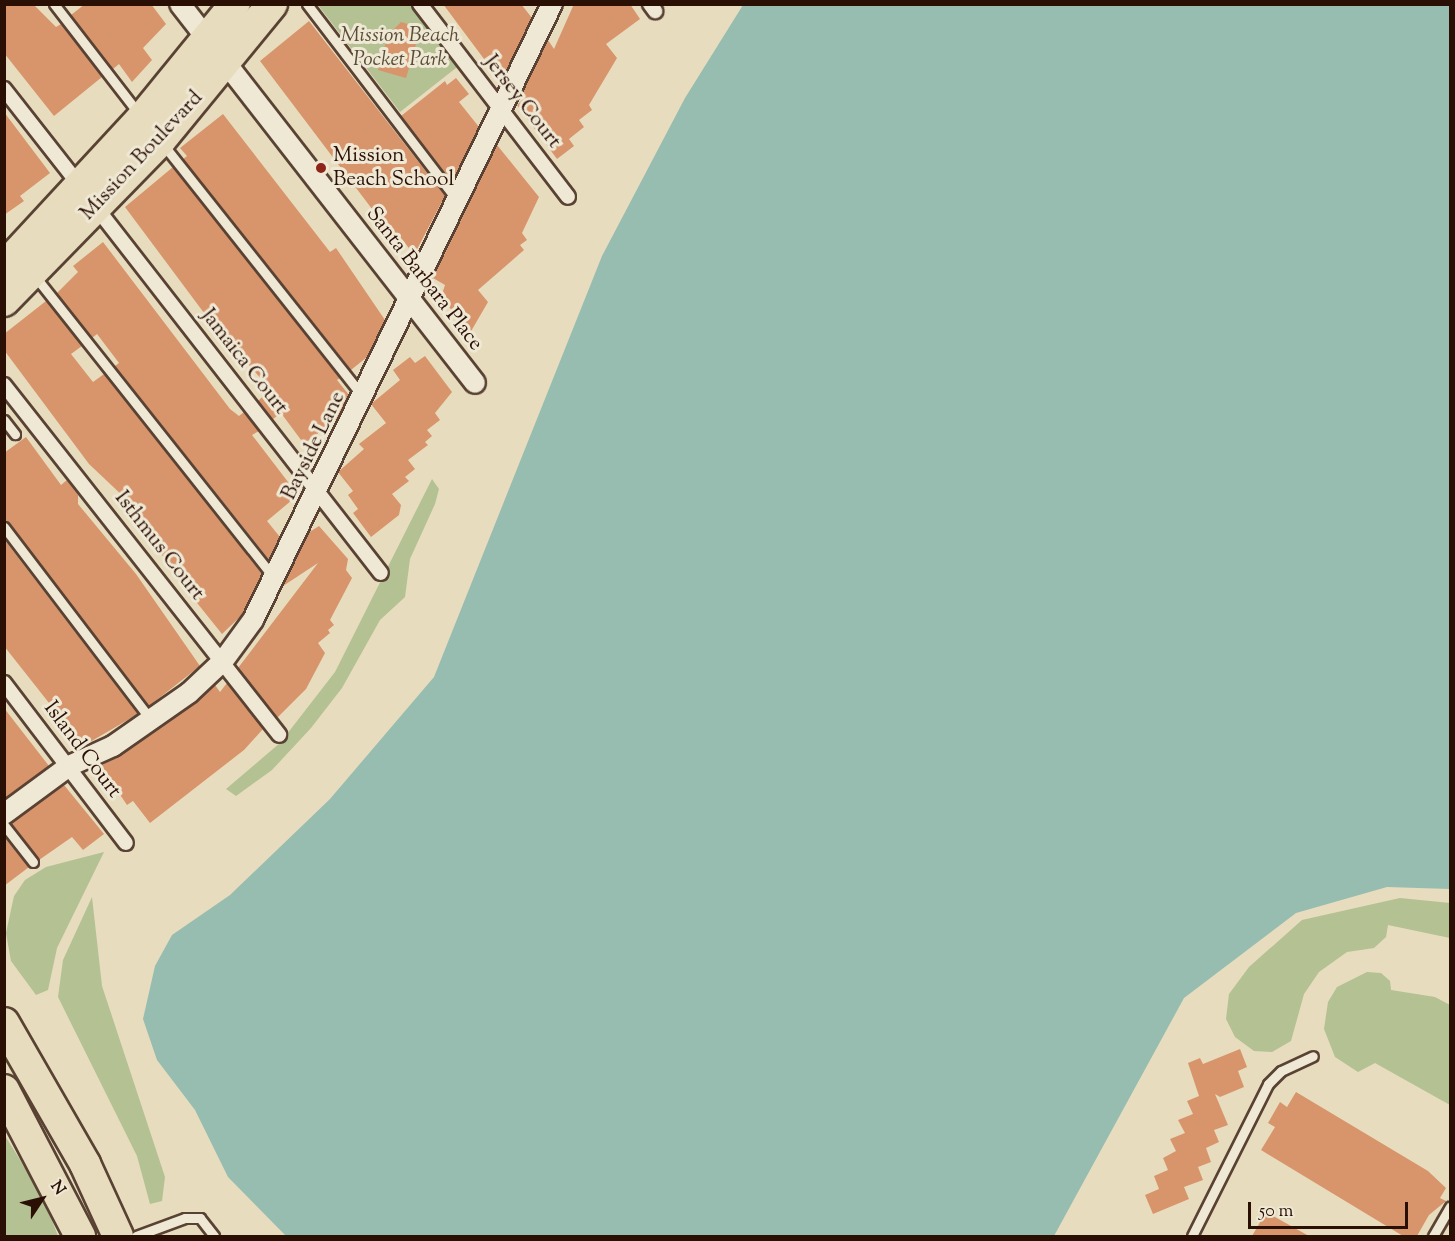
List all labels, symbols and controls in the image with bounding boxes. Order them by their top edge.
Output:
park label: Mission Beach Pocket Park [341,23,459,73]
street label: Jersey Court [478,50,566,154]
street label: Mission Boulevard [75,86,209,226]
place label: Mission Beach School [333,143,454,193]
marker: Mission Beach School [314,161,328,175]
street label: Santa Barbara Place [360,202,488,356]
street label: Jamaica Court [195,304,293,420]
street label: Bayside Lane [277,388,351,504]
street label: Isthmus Court [109,486,209,606]
street label: Island Court [38,697,126,803]
north arrow [12,1169,72,1229]
text: N [44,1177,70,1200]
scale bar [1251,1190,1412,1228]
text: 50 m [1259,1199,1293,1225]

